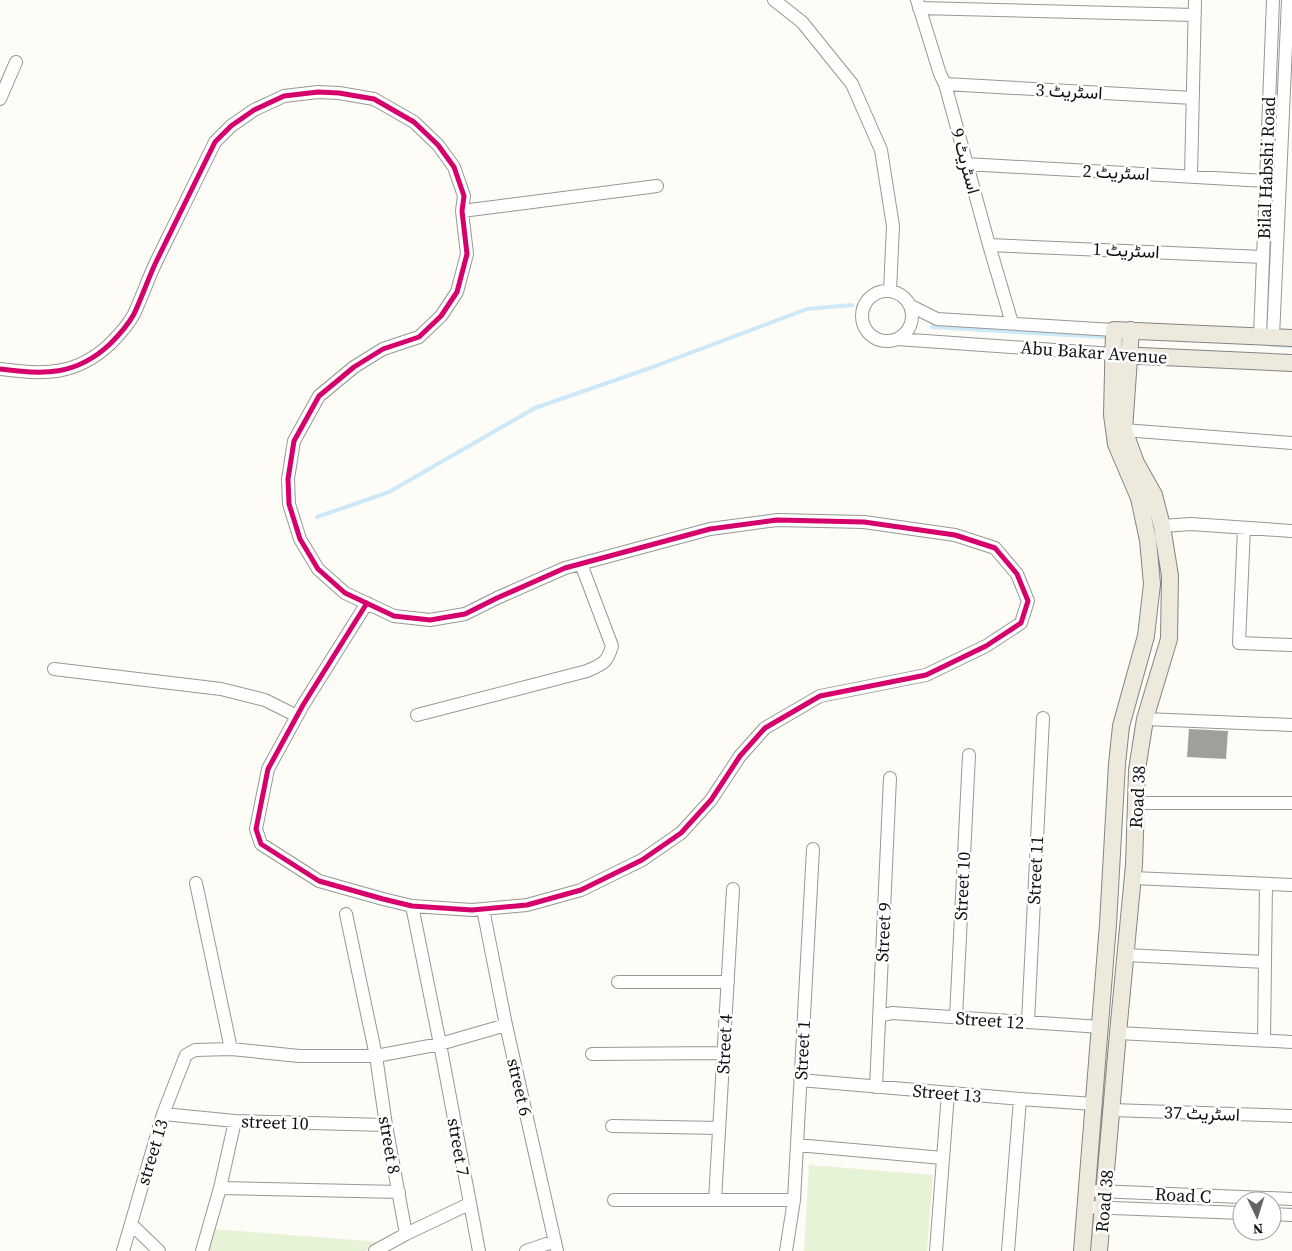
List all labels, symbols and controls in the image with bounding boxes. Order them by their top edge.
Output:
street label: اسٹریٹ 3 [1035,77,1103,105]
street label: Bilal Habshi Road [1251,96,1281,240]
street label: اسٹریٹ 9 [945,125,987,197]
street label: اسٹریٹ 2 [1082,158,1150,186]
street label: اسٹریٹ 1 [1092,236,1160,264]
street label: Abu Bakar Avenue [1020,334,1168,370]
street label: Road 38 [1123,765,1151,829]
street label: Street 11 [1021,835,1049,905]
street label: Street 10 [948,851,976,921]
street label: Street 9 [869,902,897,962]
street label: Street 12 [955,1005,1025,1035]
street label: Street 4 [710,1014,738,1074]
street label: Street 1 [788,1020,816,1080]
street label: street 6 [501,1056,539,1118]
street label: Street 13 [912,1078,982,1108]
street label: اسٹریٹ 37 [1164,1099,1240,1127]
street label: street 10 [241,1108,309,1136]
street label: street 8 [373,1114,407,1176]
street label: street 13 [130,1116,174,1188]
street label: street 7 [442,1116,476,1178]
street label: Road 38 [1089,1169,1119,1233]
street label: Road C [1154,1181,1212,1209]
north arrow [1232,1191,1282,1241]
text: N [1252,1219,1264,1239]

